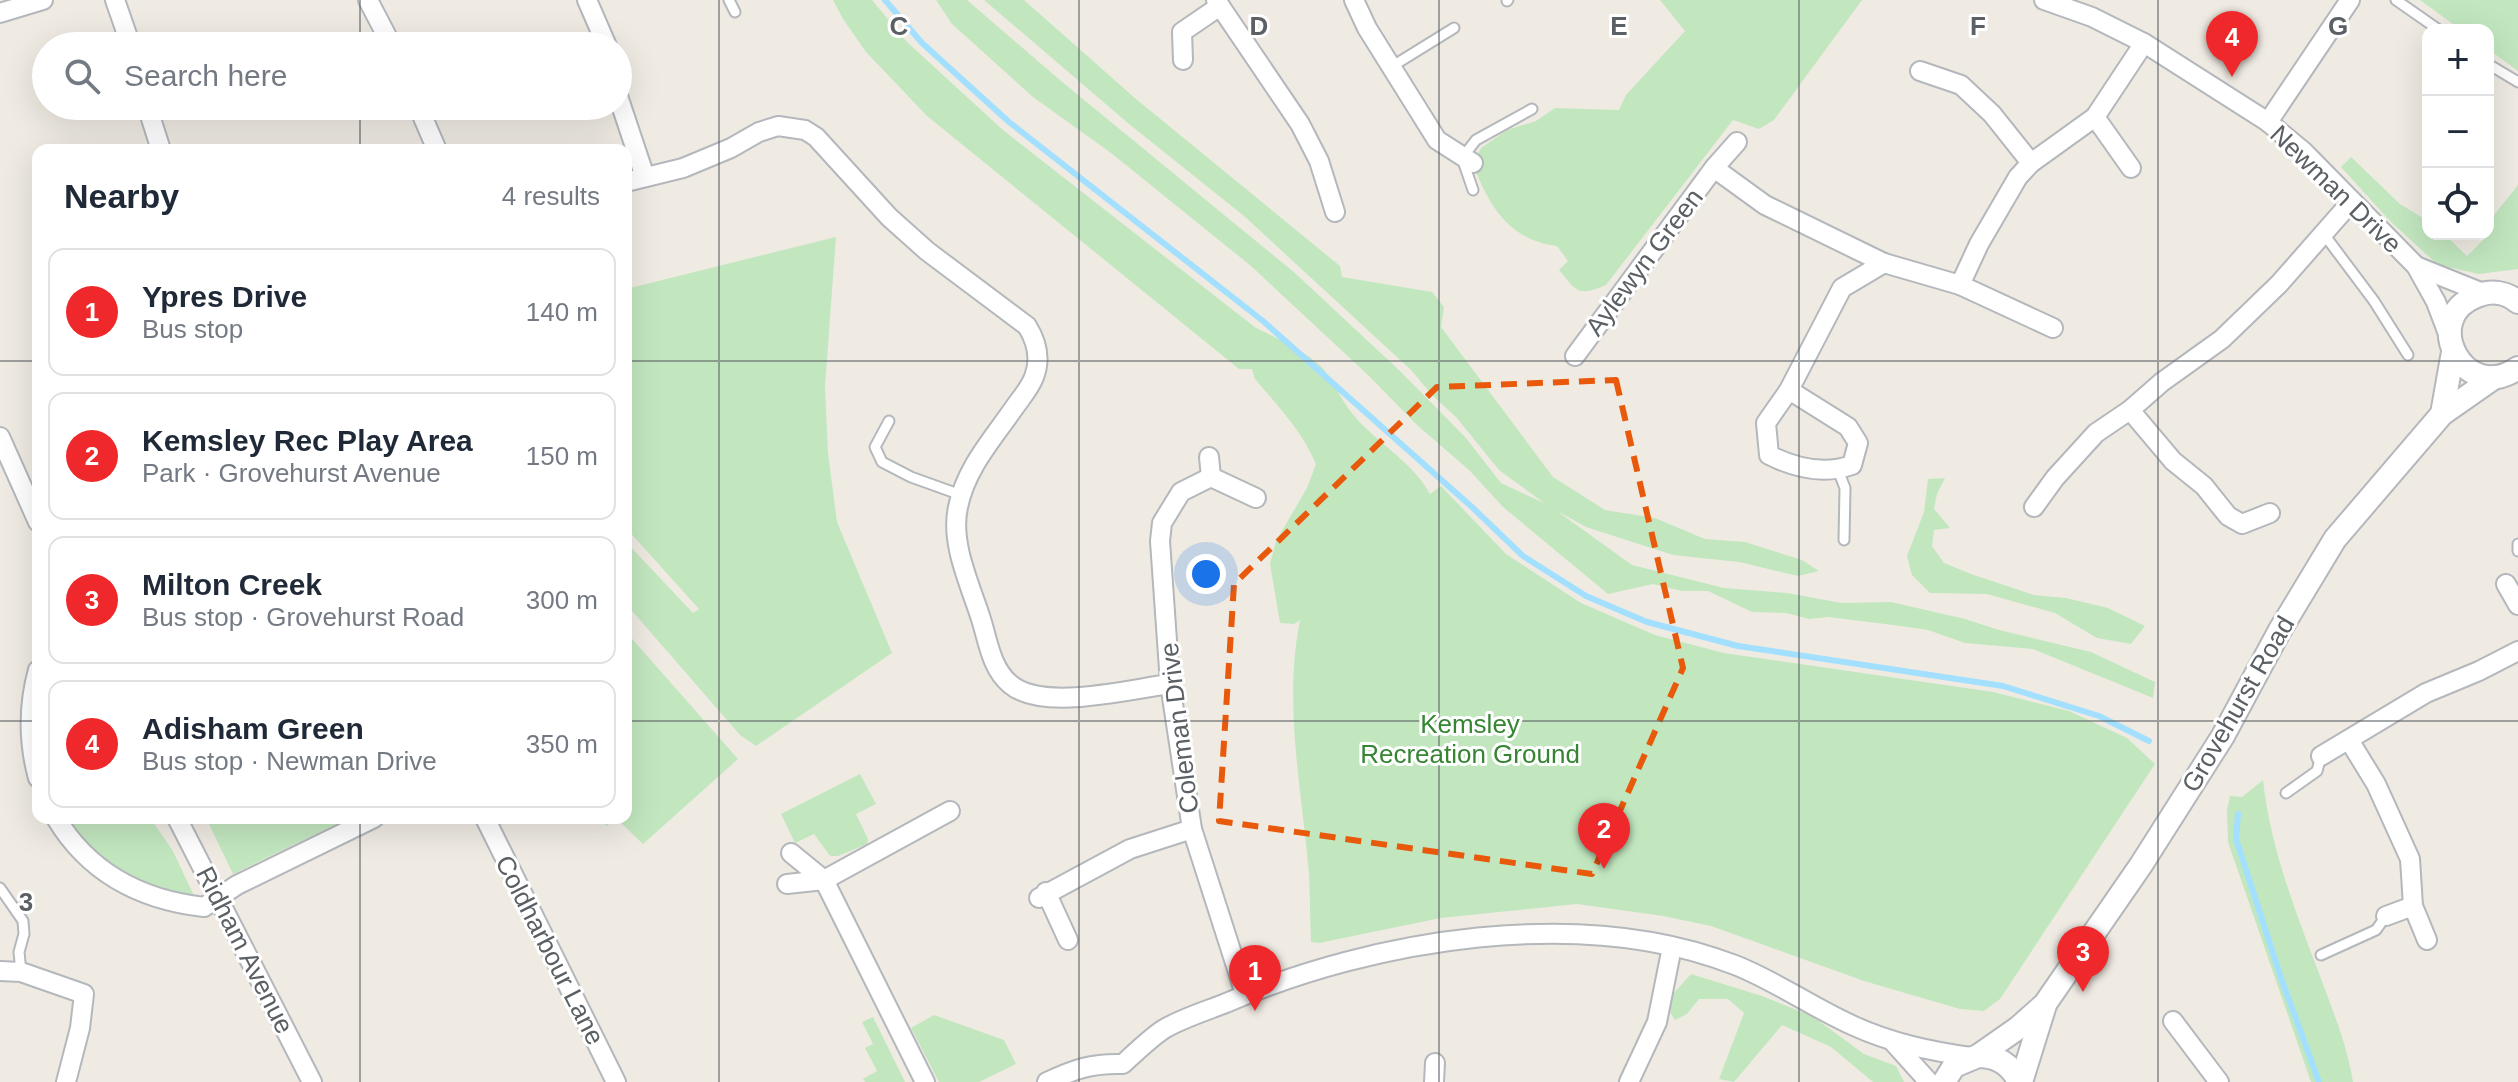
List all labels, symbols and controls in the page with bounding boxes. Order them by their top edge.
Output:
text: C [890,11,909,41]
text: D [1250,11,1268,41]
text: E [1610,11,1628,41]
text: F [1970,11,1986,41]
pin: 4 [2206,11,2258,77]
text: G [2328,11,2348,41]
map controls [2422,24,2494,240]
button: + [2422,24,2494,96]
search box [32,32,632,120]
icon: search [60,54,104,98]
text: Search here [124,59,287,92]
button: − [2422,96,2494,168]
street label: Newman Drive [2264,119,2408,259]
button: locate [2422,168,2494,240]
text: Nearby [64,177,179,215]
text: 4 results [502,181,600,211]
street label: Aylewyn Green [1579,183,1709,341]
text: Ypres Drive [142,280,307,313]
text: 1 [85,297,99,327]
text: 140 m [526,297,598,327]
text: Bus stop [142,314,243,344]
text: Kemsley Rec Play Area [142,424,473,457]
text: 2 [85,441,99,471]
text: 150 m [526,441,598,471]
text: Park · Grovehurst Avenue [142,458,441,488]
your location [1186,554,1226,594]
text: Milton Creek [142,568,322,601]
text: 3 [85,585,99,615]
text: 300 m [526,585,598,615]
text: Bus stop · Grovehurst Road [142,602,464,632]
street label: Grovehurst Road [2176,611,2300,797]
street label: Coleman Drive [1154,641,1204,815]
park label: Kemsley Recreation Ground [1360,709,1580,769]
text: Adisham Green [142,712,364,745]
text: 4 [85,729,99,759]
text: 350 m [526,729,598,759]
text: Bus stop · Newman Drive [142,746,437,776]
pin: 2 [1578,803,1630,869]
street label: Coldharbour Lane [489,850,611,1050]
street label: Ridham Avenue [190,862,300,1038]
text: 3 [19,887,33,917]
pin: 3 [2057,926,2109,992]
pin: 1 [1229,945,1281,1011]

